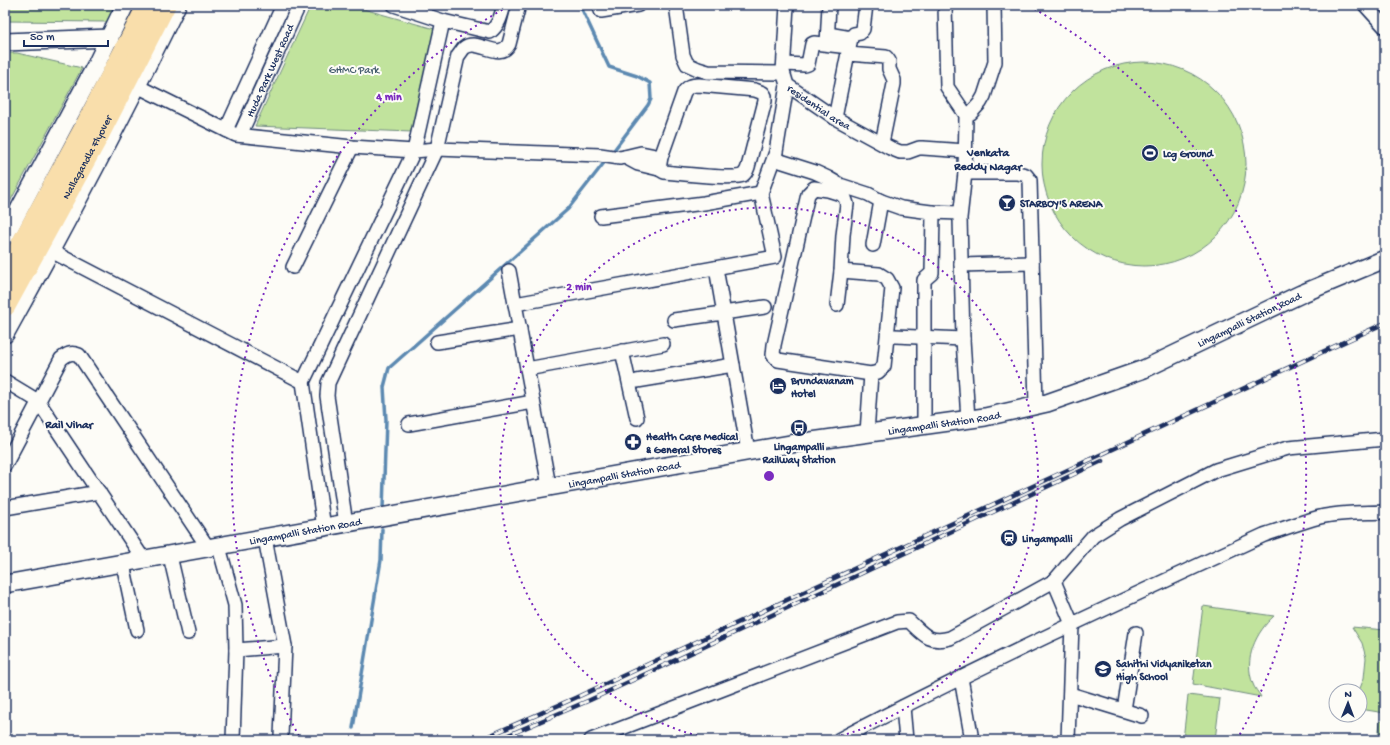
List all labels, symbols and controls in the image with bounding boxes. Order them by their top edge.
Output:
scale bar [24,22,108,48]
street label: Huda Park West Road [245,22,298,119]
text: 50 m [30,31,55,45]
park label: GHMC Park [329,65,380,77]
street label: residential area [784,83,853,134]
text: 4 min [375,91,402,105]
street label: Nallagandla Flyover [61,113,116,202]
sports icon: Lcg Ground [1140,143,1160,163]
district label: Venkata Reddy Nagar [953,147,1024,175]
place label: Lcg Ground [1163,149,1215,162]
bar icon: STARBOY'S ARENA [997,193,1017,213]
place label: STARBOY'S ARENA [1020,199,1104,211]
text: 2 min [566,281,592,295]
street label: Lingampalli Station Road [1196,290,1305,350]
hotel icon: Brundavanam Hotel [768,376,788,396]
place label: Brundavanam Hotel [790,376,854,401]
street label: Lingampalli Station Road [887,409,1003,438]
bus stop icon: Lingampalli Railway Station [789,418,809,438]
district label: Rail Vihar [44,419,95,433]
place label: Health Care Medical & General Stores [646,431,739,457]
pharmacy icon: Health Care Medical & General Stores [623,432,643,452]
place label: Lingampalli Railway Station [762,442,836,467]
street label: Lingampalli Station Road [568,459,683,491]
centre of rings [762,469,776,483]
street label: Lingampalli Station Road [249,516,364,548]
station icon: Lingampalli [999,528,1019,548]
place label: Lingampalli [1022,534,1073,547]
place label: Sahithi Vidyaniketan High School [1116,658,1212,685]
school or university icon: Sahithi Vidyaniketan High School [1093,659,1113,679]
north arrow [1328,683,1368,723]
text: N [1344,689,1352,701]

